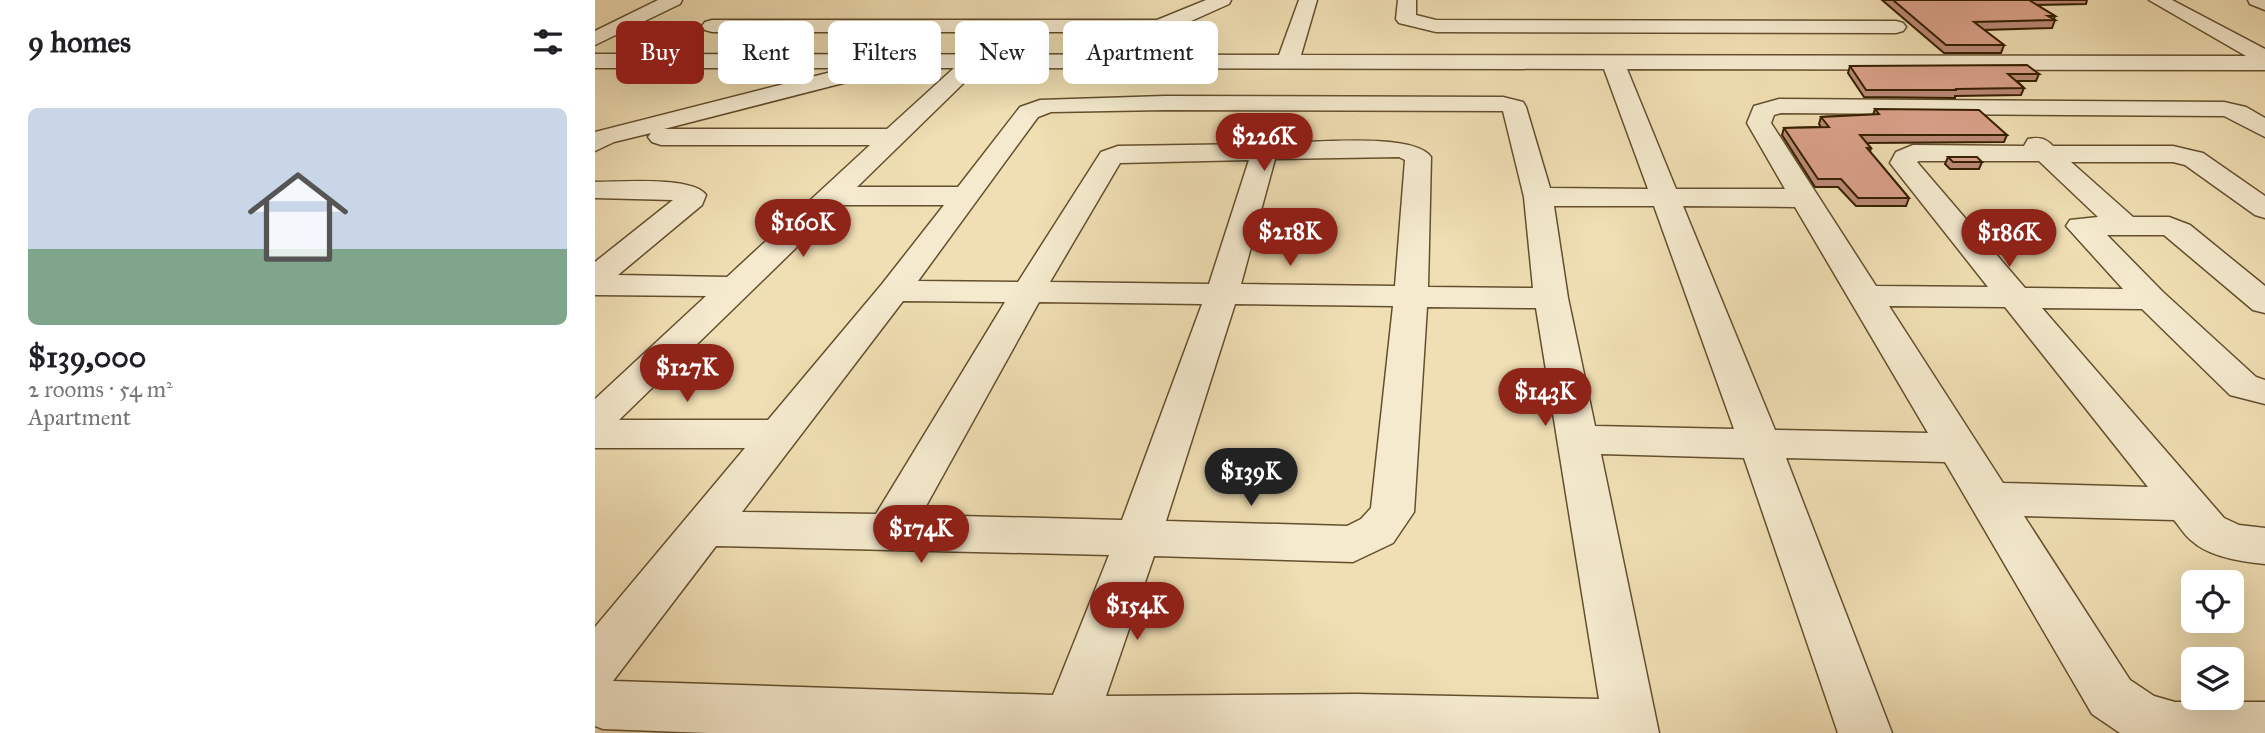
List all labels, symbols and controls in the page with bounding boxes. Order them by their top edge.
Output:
chip: Buy [616,21,704,84]
chip: Rent [718,21,814,84]
chip: Filters [828,21,941,84]
chip: New [955,21,1049,84]
chip: Apartment [1063,21,1218,84]
icon: filters [529,23,567,61]
text: 9 homes [28,24,131,60]
pin: $226K [1215,114,1313,173]
text: $226K [1232,122,1296,150]
icon: home [235,154,361,280]
pin: $160K [754,200,852,259]
text: $160K [771,208,835,236]
pin: $218K [1241,208,1339,268]
pin: $186K [1960,210,2058,269]
text: $218K [1259,217,1321,245]
text: $186K [1977,218,2041,246]
text: $139,000 [28,339,146,375]
pin: $127K [638,344,736,404]
text: $127K [656,353,718,381]
pin: $143K [1496,368,1594,428]
text: 2 rooms · 54 m² [28,375,173,403]
text: $143K [1514,377,1576,405]
text: Apartment [28,403,131,431]
pin: $139K [1202,448,1300,508]
text: $139K [1221,457,1281,485]
pin: $174K [872,505,970,565]
text: $174K [889,514,953,542]
map controls [2181,570,2244,710]
button: locate [2181,570,2244,633]
pin: $154K [1088,582,1186,642]
text: $154K [1106,591,1168,619]
button: layers [2181,647,2244,710]

